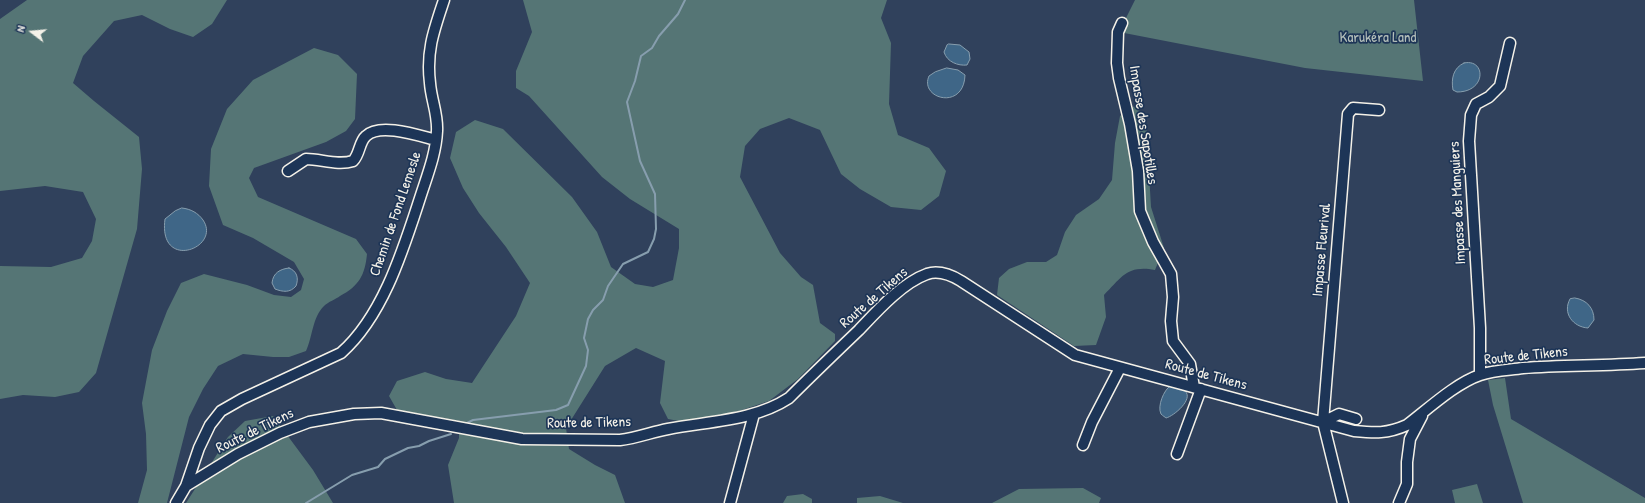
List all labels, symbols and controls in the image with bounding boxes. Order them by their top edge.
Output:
north arrow [12,12,52,52]
text: N [13,24,28,33]
park label: Karukéra Land [1340,29,1416,47]
street label: Impasse des Sapotilles [1125,64,1161,186]
street label: Impasse des Manguiers [1446,141,1470,265]
street label: Chemin de Fond Lemesle [366,149,426,279]
street label: Impasse Fleurival [1309,203,1335,297]
street label: Route de Tikens [836,264,912,332]
street label: Route de Tikens [1483,343,1569,369]
street label: Route de Tikens [1163,355,1249,395]
street label: Route de Tikens [213,405,297,457]
street label: Route de Tikens [547,413,631,433]

